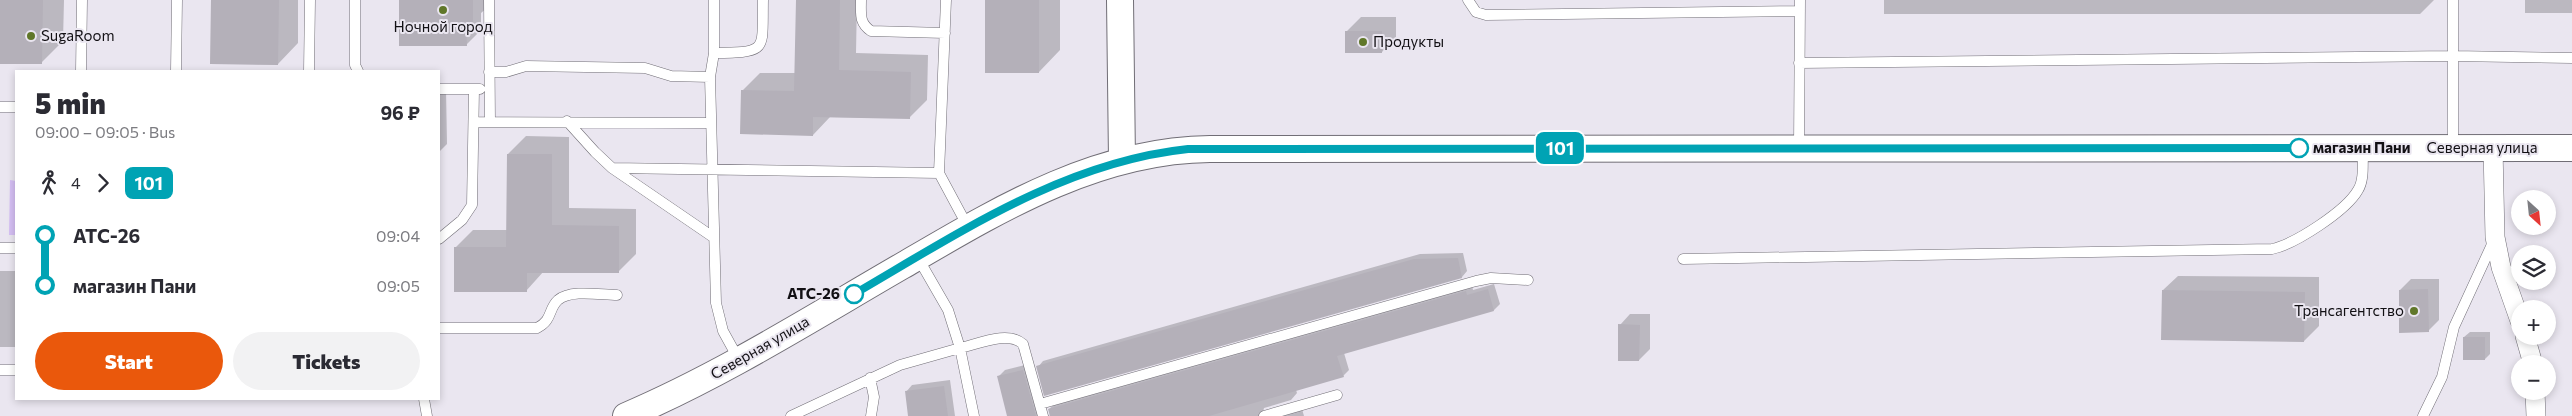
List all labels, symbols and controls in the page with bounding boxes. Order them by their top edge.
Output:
marker: Ночной город [437,4,449,16]
place label: Ночной город [394,17,493,35]
place label: SugaRoom [41,26,115,44]
marker: SugaRoom [25,30,37,42]
place label: Продукты [1373,32,1444,50]
marker: Продукты [1357,36,1369,48]
text: 5 min [35,86,106,120]
text: 96 ₽ [380,101,420,124]
text: 09:00 – 09:05 · Bus [35,122,175,141]
line badge: 101 [1531,132,1589,164]
text: 101 [1546,137,1574,159]
marker: магазин Пани [2289,138,2309,158]
place label: магазин Пани [2313,138,2410,156]
street label: Северная улица [2427,138,2537,156]
icon: walk [35,169,63,197]
icon: forward [89,169,117,197]
text: 101 [135,172,163,194]
text: 4 [71,173,81,192]
north arrow [2511,190,2556,235]
map controls [2511,190,2556,400]
text: АТС-26 [73,224,140,247]
text: 09:04 [376,226,420,245]
button: layers [2511,245,2556,290]
text: магазин Пани [73,274,196,297]
text: 09:05 [376,276,420,295]
place label: АТС-26 [787,284,840,302]
marker: АТС-26 [844,284,864,304]
button: + [2511,300,2556,345]
place label: Трансагентство [2294,301,2404,319]
marker: Трансагентство [2408,305,2420,317]
street label: Северная улица [707,312,812,383]
button: Start [35,332,223,390]
button: Tickets [233,332,420,390]
button: − [2511,355,2556,400]

